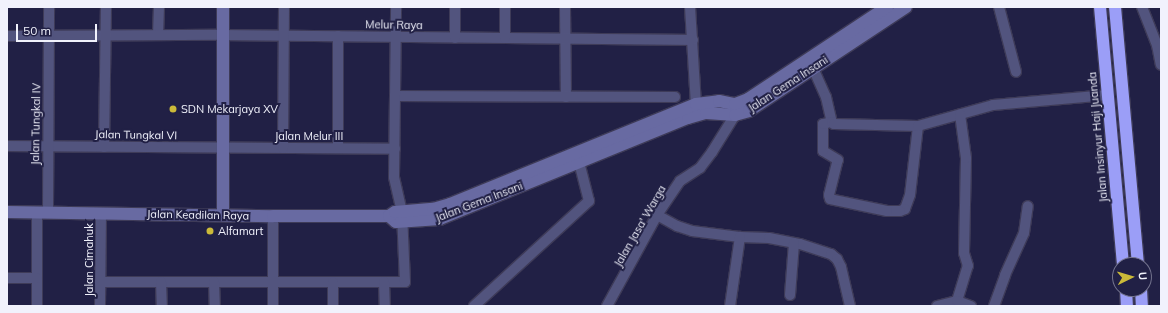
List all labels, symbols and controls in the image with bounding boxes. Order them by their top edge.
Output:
scale bar [18,16,99,42]
street label: Melur Raya [365,18,423,32]
text: 50 m [23,23,51,38]
street label: Jalan Gema Insani [746,53,830,115]
street label: Jalan Insinyur Haji Juanda [1086,71,1110,203]
street label: Jalan Tungkal IV [29,83,43,165]
place label: SDN Mekarjaya XV [181,102,278,116]
marker: SDN Mekarjaya XV [168,104,178,114]
street label: Jalan Tungkal VI [95,128,177,142]
street label: Jalan Melur III [275,129,343,143]
street label: Jalan Gema Insani [434,179,524,225]
street label: Jalan Jasa' Warga [611,183,669,269]
street label: Jalan Keadilan Raya [147,208,249,222]
street label: Jalan Cimahuk [82,223,96,297]
place label: Alfamart [218,224,263,238]
marker: Alfamart [205,226,215,236]
north arrow [1112,257,1152,297]
text: U [1136,271,1150,281]

